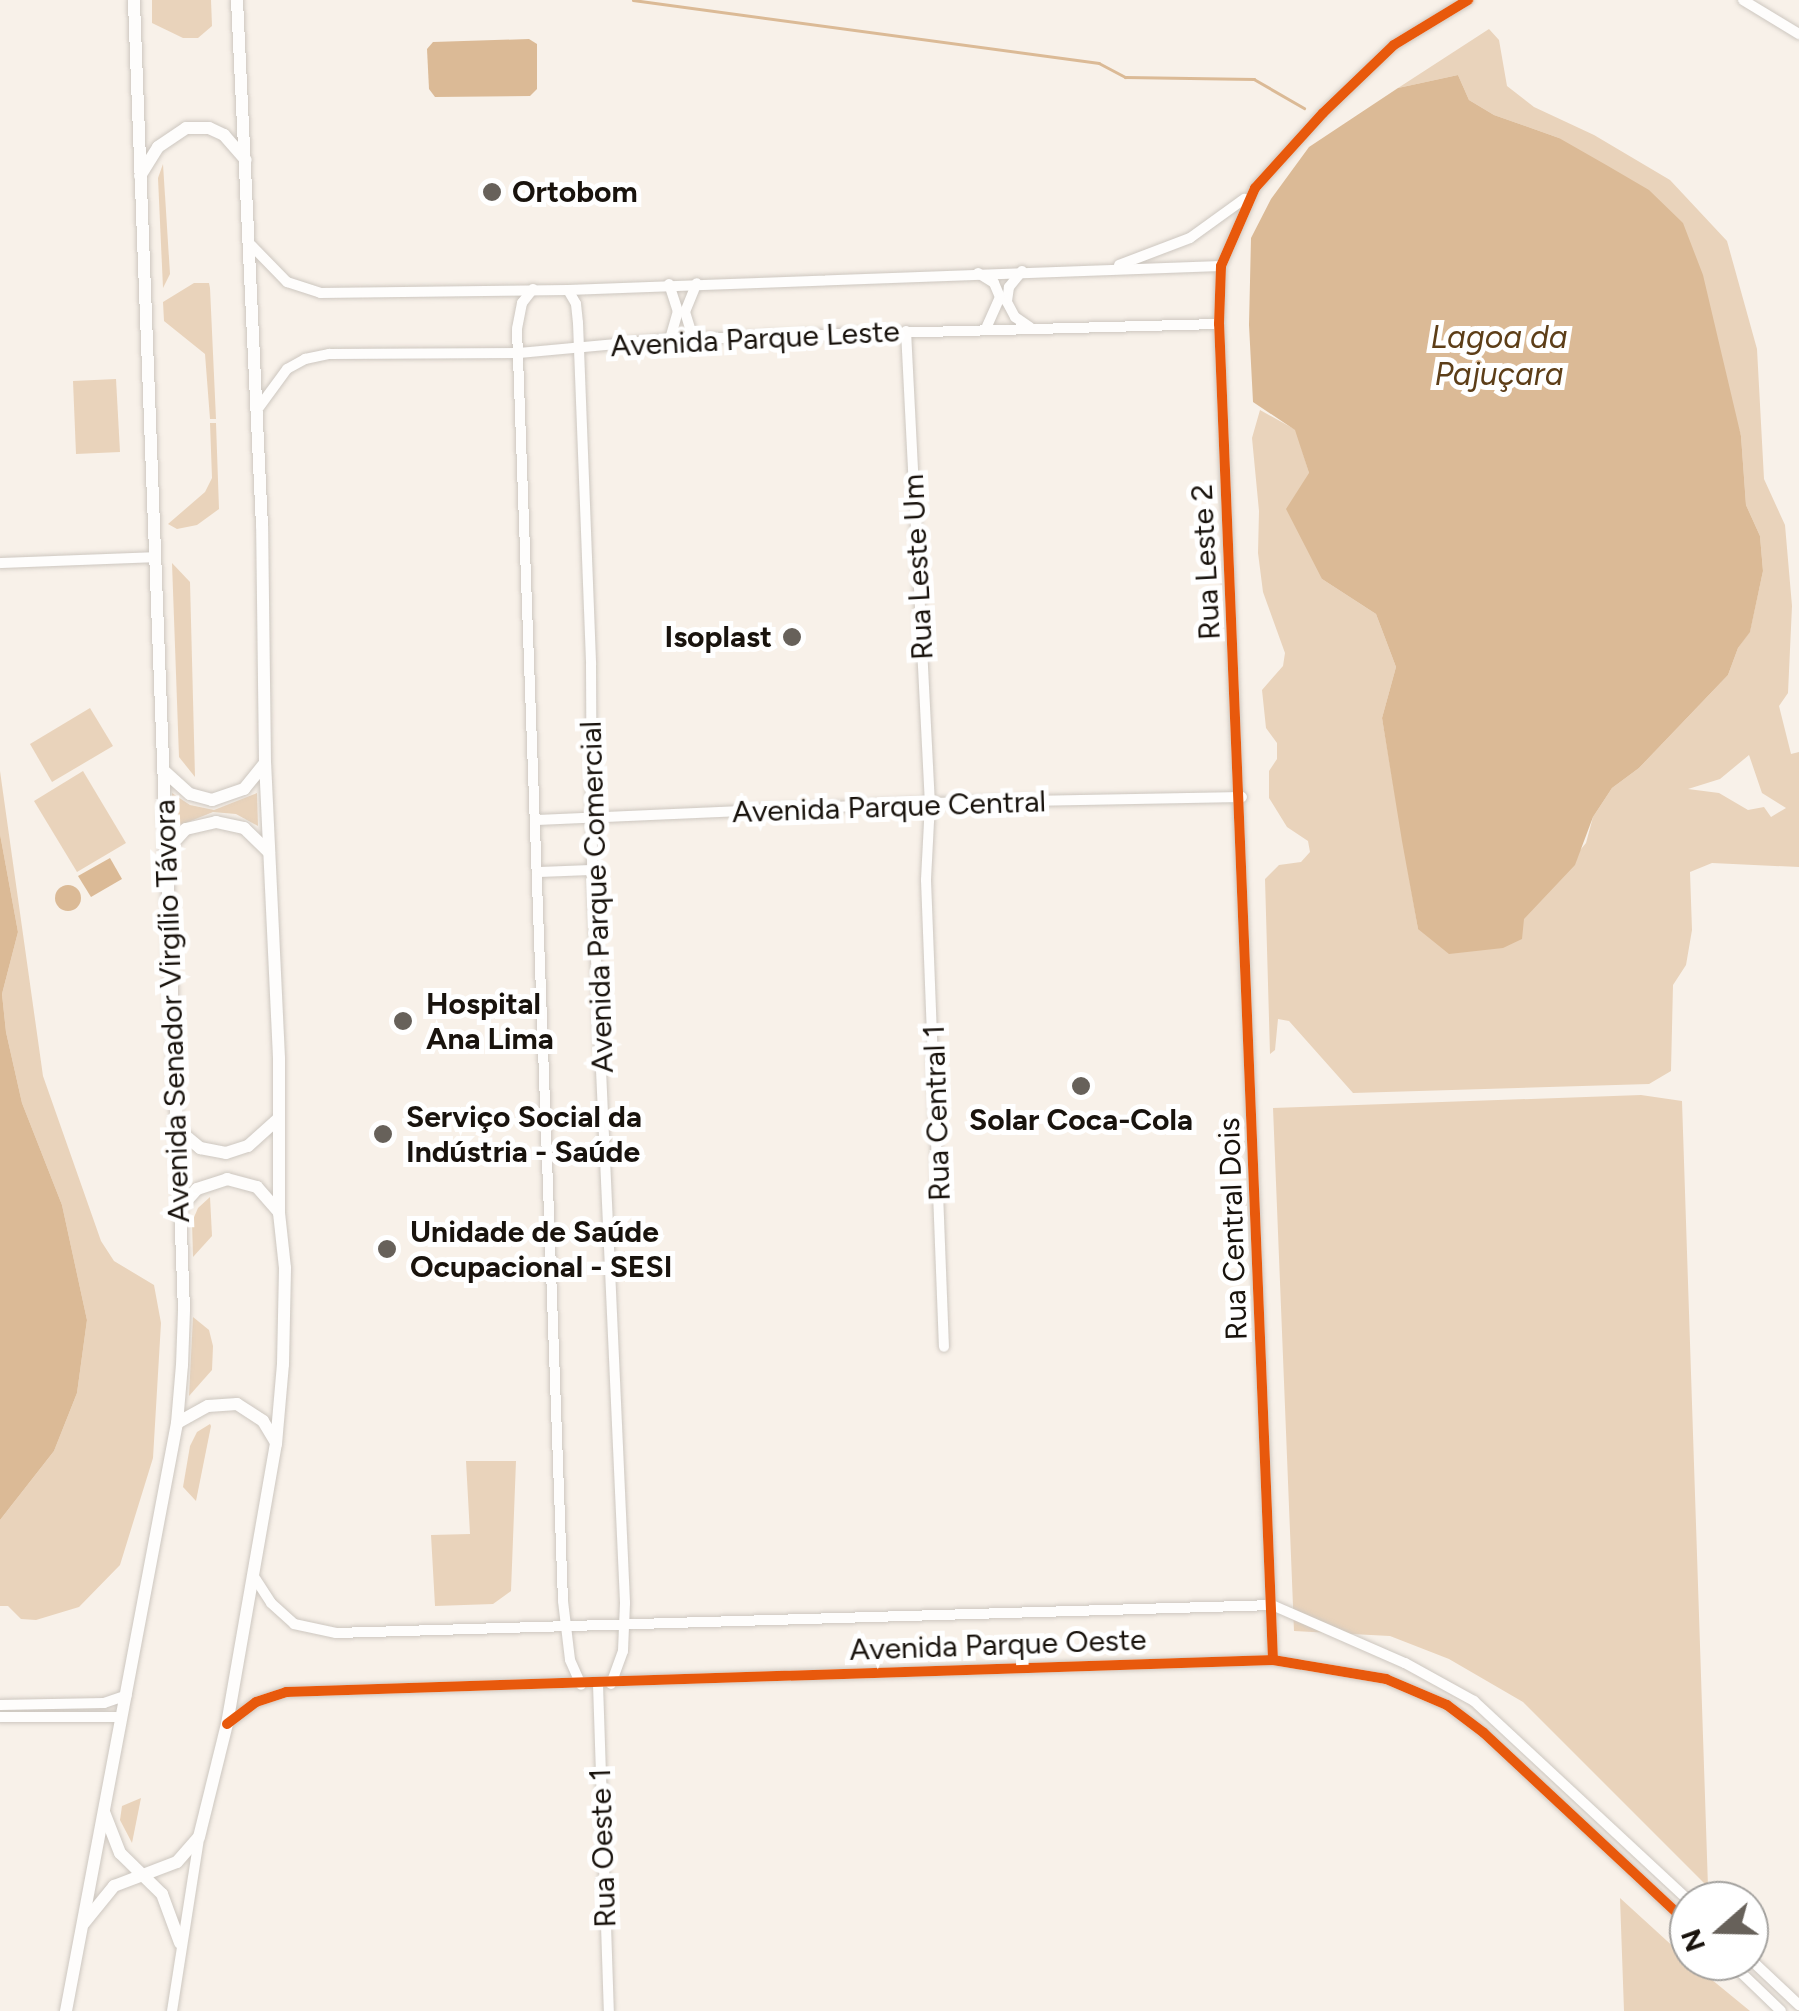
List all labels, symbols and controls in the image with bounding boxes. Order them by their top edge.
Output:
place label: Ortobom [512,174,638,210]
marker: Ortobom [481,181,503,203]
street label: Avenida Parque Leste [609,313,901,365]
water label: Lagoa da Pajuçara [1430,319,1568,394]
street label: Rua Leste Um [895,473,941,661]
street label: Rua Leste 2 [1184,483,1228,641]
place label: Isoplast [664,619,772,655]
marker: Isoplast [781,626,803,648]
street label: Avenida Parque Comercial [573,720,621,1074]
street label: Avenida Parque Central [731,784,1047,830]
street label: Avenida Senador Virgílio Távora [147,799,197,1223]
place label: Hospital Ana Lima [426,986,554,1056]
marker: Hospital Ana Lima [390,1008,416,1034]
street label: Rua Central 1 [916,1024,958,1202]
marker: Solar Coca-Cola [1070,1075,1092,1097]
place label: Serviço Social da Indústria - Saúde [406,1099,642,1170]
place label: Solar Coca-Cola [969,1102,1193,1138]
street label: Rua Central Dois [1211,1117,1255,1341]
marker: Serviço Social da Indústria - Saúde [370,1121,396,1147]
place label: Unidade de Saúde Ocupacional - SESI [410,1214,672,1284]
marker: Unidade de Saúde Ocupacional - SESI [374,1236,400,1262]
street label: Avenida Parque Oeste [849,1622,1147,1668]
street label: Rua Oeste 1 [582,1768,624,1928]
north arrow [1669,1881,1769,1981]
text: N [1673,1925,1712,1957]

